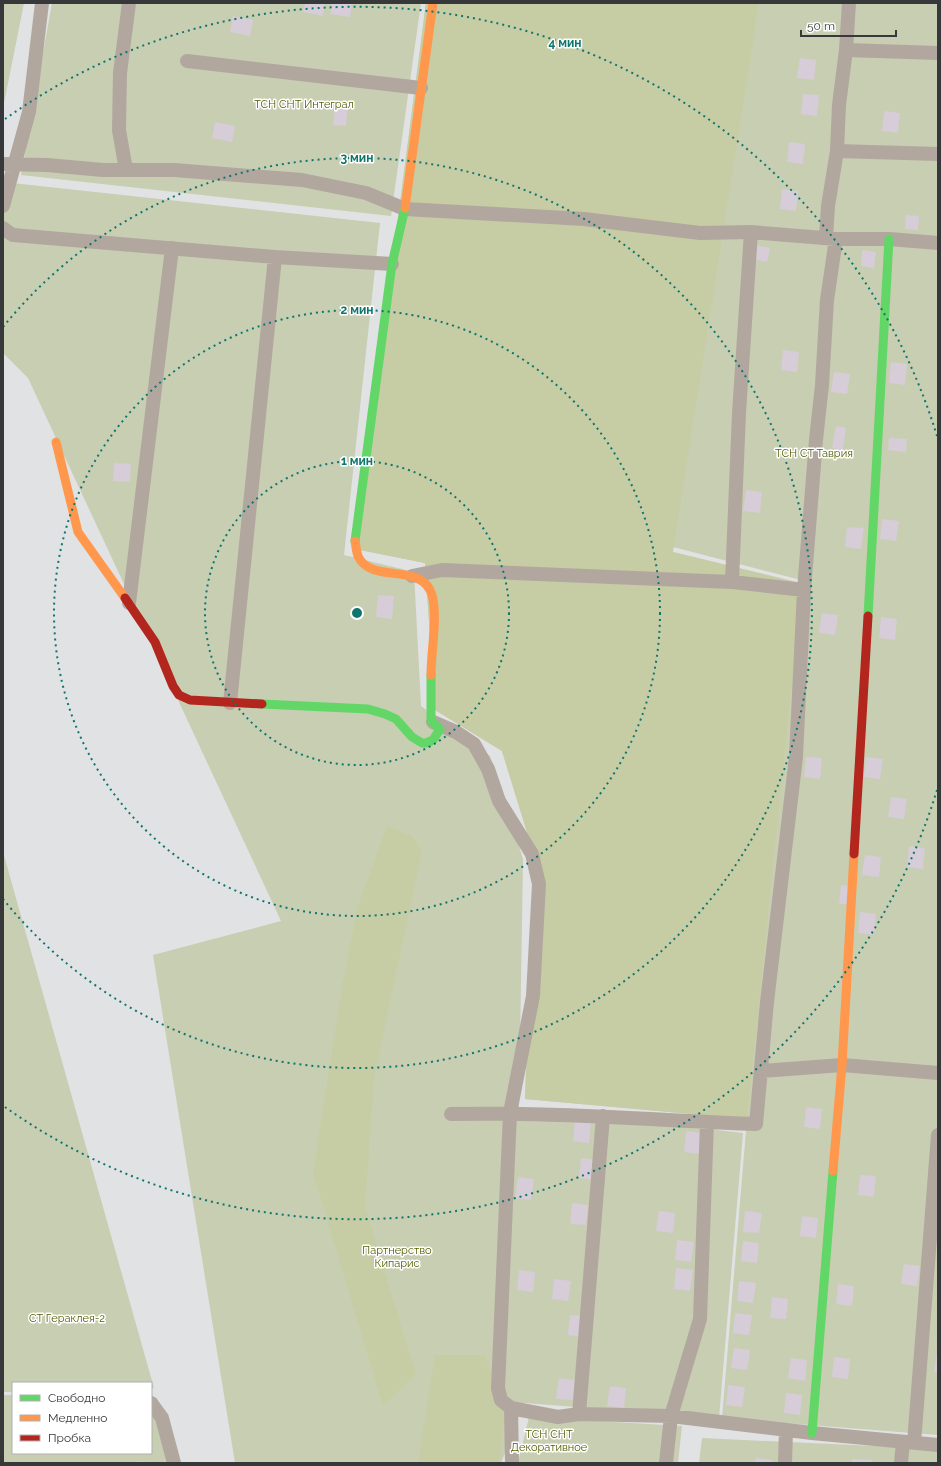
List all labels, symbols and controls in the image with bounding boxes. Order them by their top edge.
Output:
scale bar [801,12,896,38]
text: 50 m [807,19,835,33]
text: 4 мин [548,36,582,50]
park label: ТСН СНТ Интеграл [254,98,354,111]
text: 3 мин [341,151,373,165]
text: 2 мин [340,303,374,317]
park label: ТСН СТ Таврия [775,447,853,460]
text: 1 мин [341,454,373,468]
centre of rings [350,606,364,620]
park label: Партнерство Кипарис [362,1244,432,1270]
park label: СТ Гераклея-2 [29,1312,105,1325]
legend [12,1382,152,1454]
text: Свободно [48,1391,105,1405]
text: Медленно [48,1411,107,1425]
park label: ТСН СНТ Декоративное [511,1428,588,1454]
text: Пробка [48,1431,91,1445]

